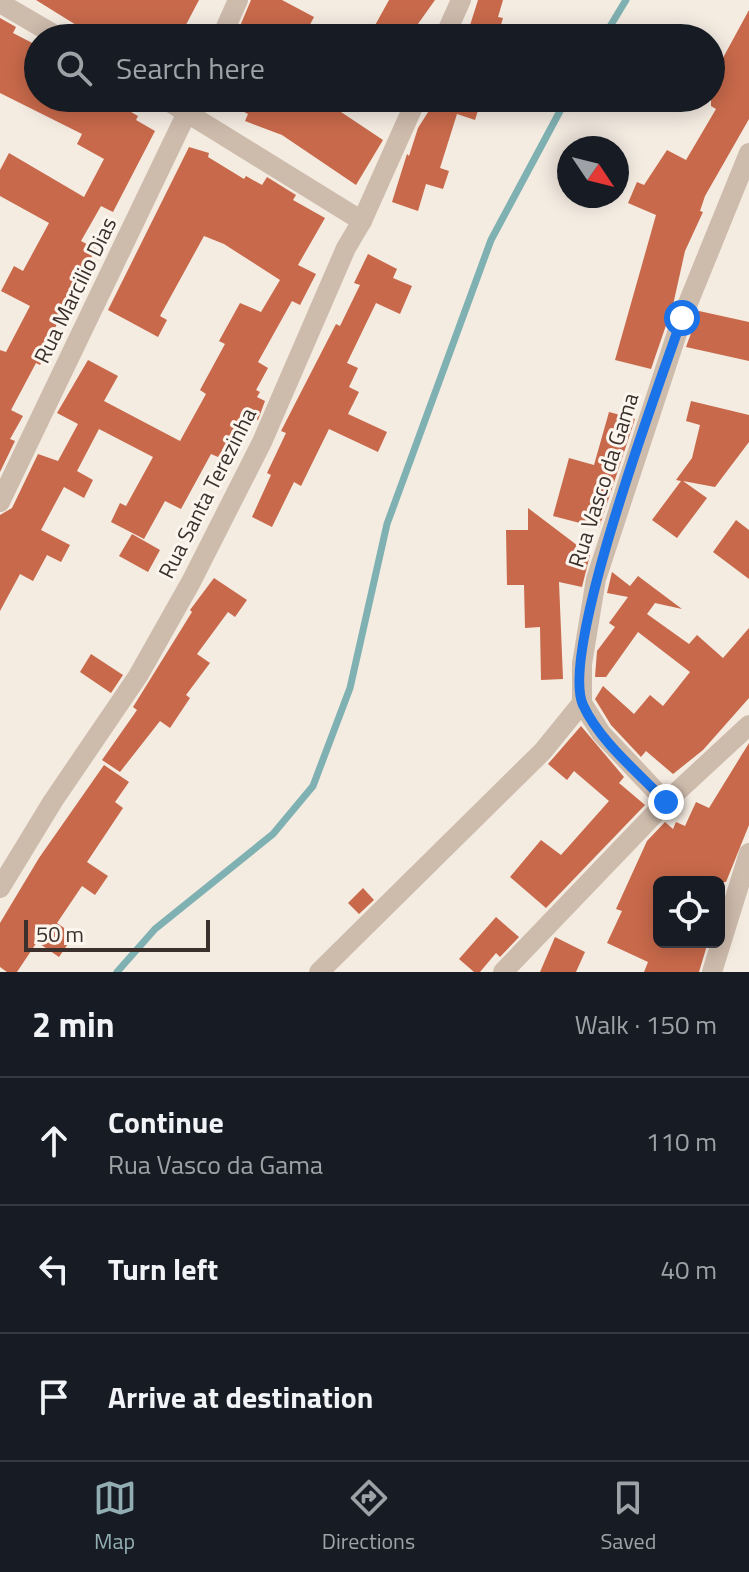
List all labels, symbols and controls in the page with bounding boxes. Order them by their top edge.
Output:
search box [24,24,725,112]
text: Search here [116,45,265,91]
icon: search [52,46,96,90]
north arrow [557,136,629,208]
street label: Rua Marcilio Dias [25,211,125,369]
route start [664,300,700,336]
street label: Rua Vasco da Gama [559,388,647,572]
street label: Rua Santa Terezinha [149,402,265,584]
route end [648,784,684,820]
map controls [653,876,725,948]
button: locate [653,876,725,948]
scale bar [24,916,210,952]
text: 50 m [36,917,84,951]
text: 2 min [32,998,115,1050]
text: Walk · 150 m [575,1005,717,1044]
text: Continue [108,1099,224,1145]
icon: ahead [32,1119,76,1163]
text: 110 m [646,1122,717,1161]
text: Rua Vasco da Gama [108,1145,323,1184]
text: Turn left [108,1246,218,1292]
icon: left [32,1247,76,1291]
text: 40 m [660,1250,717,1289]
text: Arrive at destination [108,1374,373,1420]
icon: arrive [32,1375,76,1419]
tab: Map [93,1476,137,1558]
tab: Directions [322,1476,415,1558]
tab: Saved [600,1476,656,1558]

